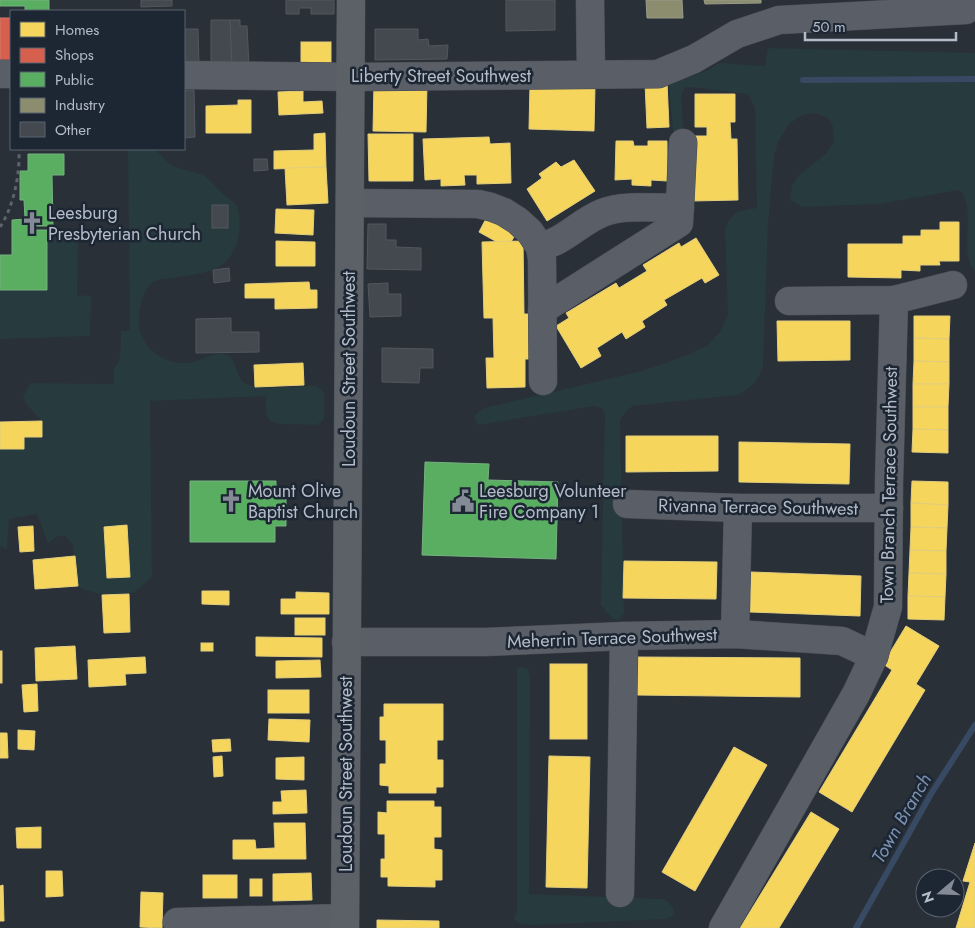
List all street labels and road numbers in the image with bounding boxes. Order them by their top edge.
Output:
street label: Liberty Street Southwest [351,63,532,89]
street label: Loudoun Street Southwest [336,270,362,467]
street label: Town Branch Terrace Southwest [874,366,904,604]
street label: Rivanna Terrace Southwest [658,492,859,522]
street label: Meherrin Terrace Southwest [507,621,718,655]
street label: Loudoun Street Southwest [333,675,359,872]

